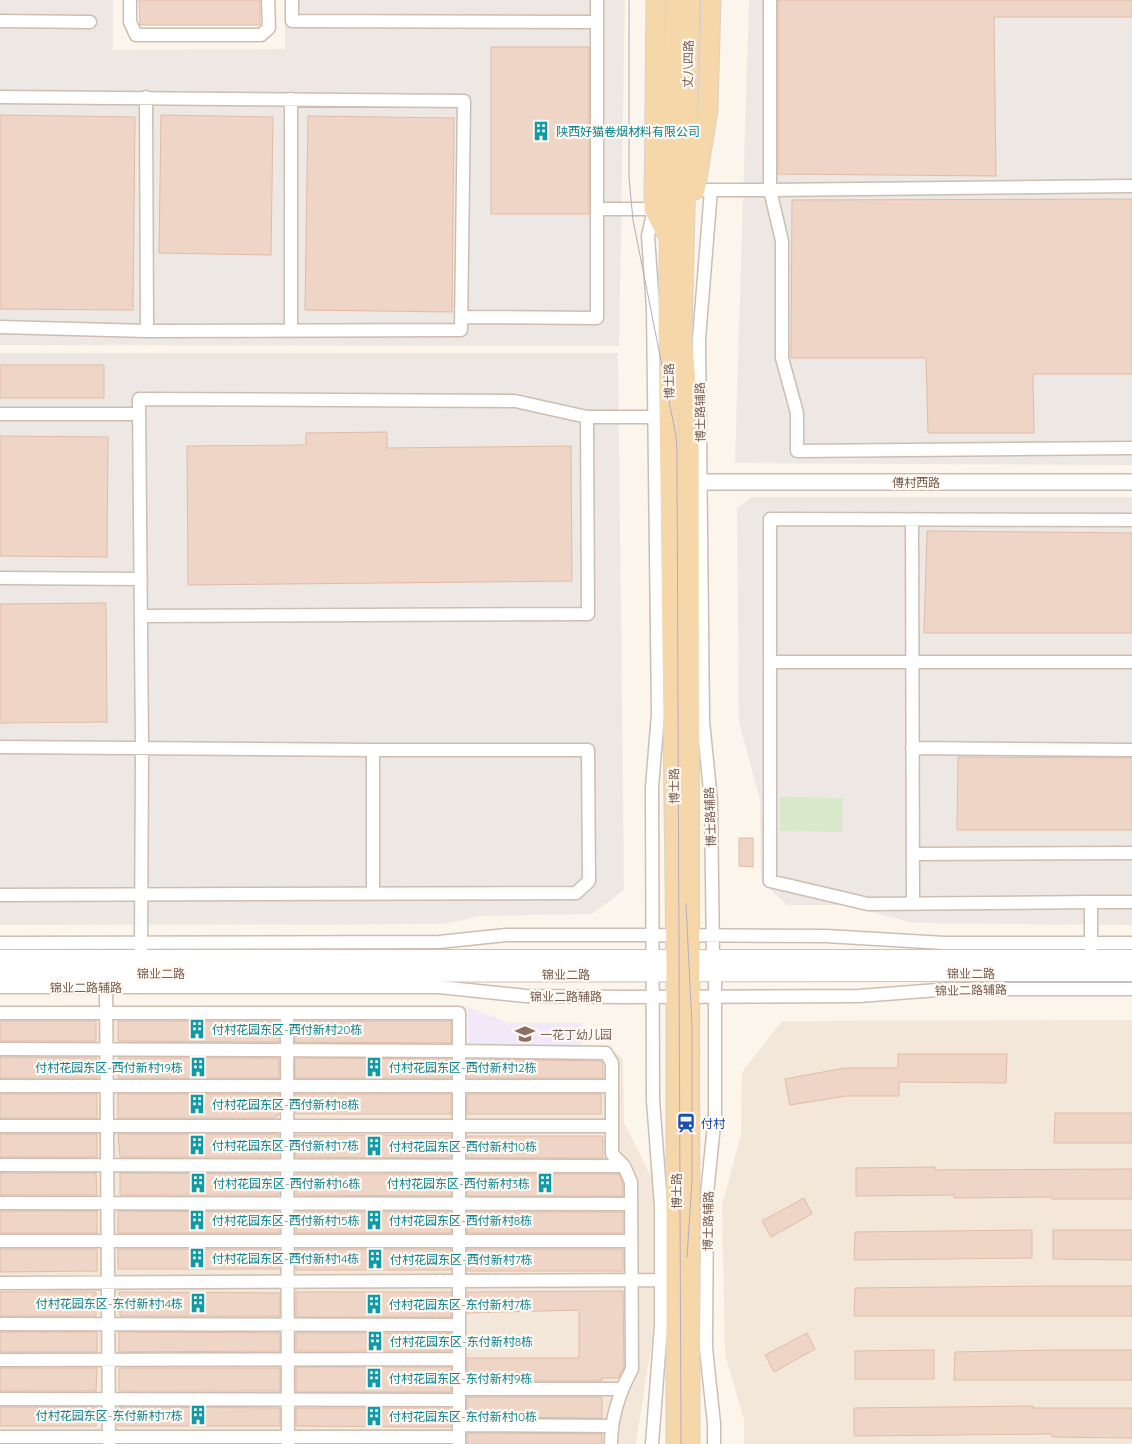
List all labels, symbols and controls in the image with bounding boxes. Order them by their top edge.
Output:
street label: 丈八四路 [680,40,696,88]
building icon: 陕西好猫卷烟材料有限公司 [530,120,552,142]
place label: 陕西好猫卷烟材料有限公司 [556,124,700,139]
street label: 博士路 [661,363,677,399]
street label: 博士路辅路 [692,382,708,442]
street label: 傅村西路 [892,475,940,490]
street label: 博士路 [666,768,682,804]
street label: 博士路辅路 [701,787,719,847]
street label: 锦业二路 [137,966,185,981]
street label: 锦业二路 [947,966,995,981]
street label: 锦业二路 [542,967,590,982]
street label: 锦业二路辅路 [50,980,122,995]
street label: 锦业二路辅路 [935,982,1007,998]
street label: 锦业二路辅路 [530,989,602,1004]
building icon: 付村花园东区-西付新村20栋 [186,1018,208,1040]
place label: 付村花园东区-西付新村20栋 [212,1022,362,1037]
school or university icon: 一花丁幼儿园 [514,1023,536,1045]
place label: 一花丁幼儿园 [540,1027,612,1042]
building icon: 付村花园东区-西付新村19栋 [187,1056,209,1078]
building icon: 付村花园东区-西付新村12栋 [363,1056,385,1078]
place label: 付村花园东区-西付新村19栋 [35,1060,183,1075]
place label: 付村花园东区-西付新村12栋 [389,1060,537,1075]
building icon: 付村花园东区-西付新村18栋 [186,1093,208,1115]
place label: 付村花园东区-西付新村18栋 [212,1097,360,1112]
station icon: 付村 [675,1112,697,1134]
place label: 付村 [701,1116,726,1131]
building icon: 付村花园东区-西付新村17栋 [186,1134,208,1156]
building icon: 付村花园东区-西付新村10栋 [363,1135,385,1157]
place label: 付村花园东区-西付新村17栋 [212,1138,359,1153]
place label: 付村花园东区-西付新村10栋 [389,1139,537,1154]
building icon: 付村花园东区-西付新村16栋 [187,1172,209,1194]
building icon: 付村花园东区-西付新村3栋 [534,1172,556,1194]
street label: 博士路 [669,1173,684,1209]
place label: 付村花园东区-西付新村16栋 [213,1176,361,1191]
place label: 付村花园东区-西付新村3栋 [387,1176,530,1191]
street label: 博士路辅路 [700,1191,716,1251]
building icon: 付村花园东区-西付新村15栋 [186,1209,208,1231]
building icon: 付村花园东区-西付新村8栋 [363,1209,385,1231]
place label: 付村花园东区-西付新村15栋 [212,1213,360,1228]
place label: 付村花园东区-西付新村8栋 [389,1213,532,1228]
building icon: 付村花园东区-西付新村14栋 [186,1247,208,1269]
building icon: 付村花园东区-西付新村7栋 [364,1248,386,1270]
place label: 付村花园东区-西付新村14栋 [212,1251,359,1266]
place label: 付村花园东区-西付新村7栋 [390,1252,533,1267]
building icon: 付村花园东区-东付新村14栋 [187,1292,209,1314]
building icon: 付村花园东区-东付新村7栋 [363,1293,385,1315]
place label: 付村花园东区-东付新村14栋 [36,1296,183,1311]
place label: 付村花园东区-东付新村7栋 [389,1297,532,1312]
building icon: 付村花园东区-东付新村8栋 [364,1330,386,1352]
place label: 付村花园东区-东付新村8栋 [390,1334,533,1349]
building icon: 付村花园东区-东付新村9栋 [363,1367,385,1389]
place label: 付村花园东区-东付新村9栋 [389,1371,532,1386]
building icon: 付村花园东区-东付新村17栋 [187,1404,209,1426]
building icon: 付村花园东区-东付新村10栋 [363,1405,385,1427]
place label: 付村花园东区-东付新村17栋 [36,1408,183,1423]
place label: 付村花园东区-东付新村10栋 [389,1409,537,1424]

